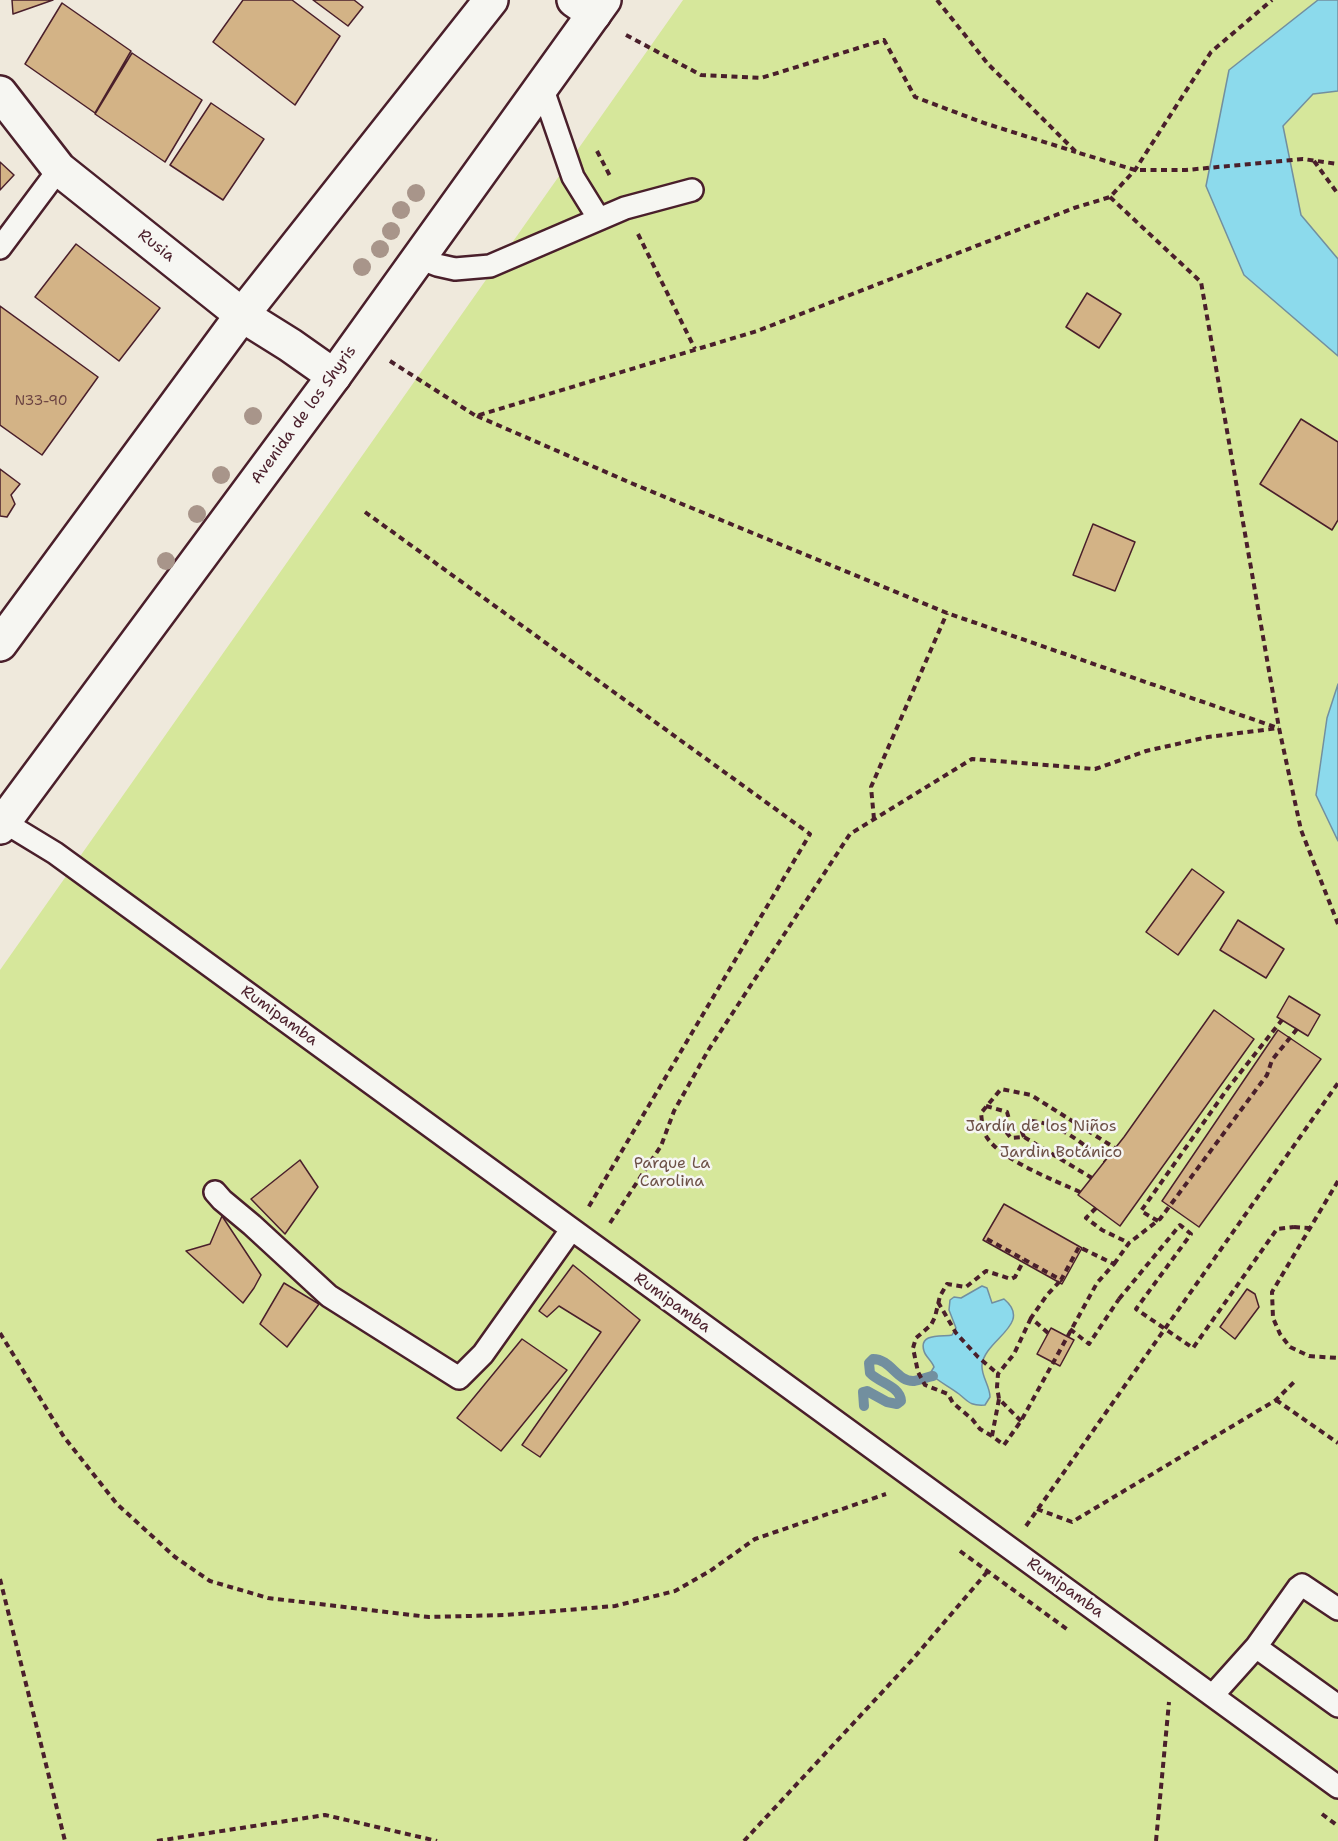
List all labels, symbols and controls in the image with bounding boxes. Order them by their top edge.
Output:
street label: Rusia [134,226,178,266]
street label: Avenida de los Shyris [247,342,361,488]
house number: N33-90 [14,393,68,409]
street label: Rumipamba [237,982,321,1050]
park label: Jardín de los Niños [965,1117,1117,1137]
park label: Jardin Botánico [1000,1143,1122,1163]
park label: Parque La Carolina [634,1154,710,1192]
street label: Rumipamba [630,1269,714,1337]
street label: Rumipamba [1023,1554,1107,1622]

